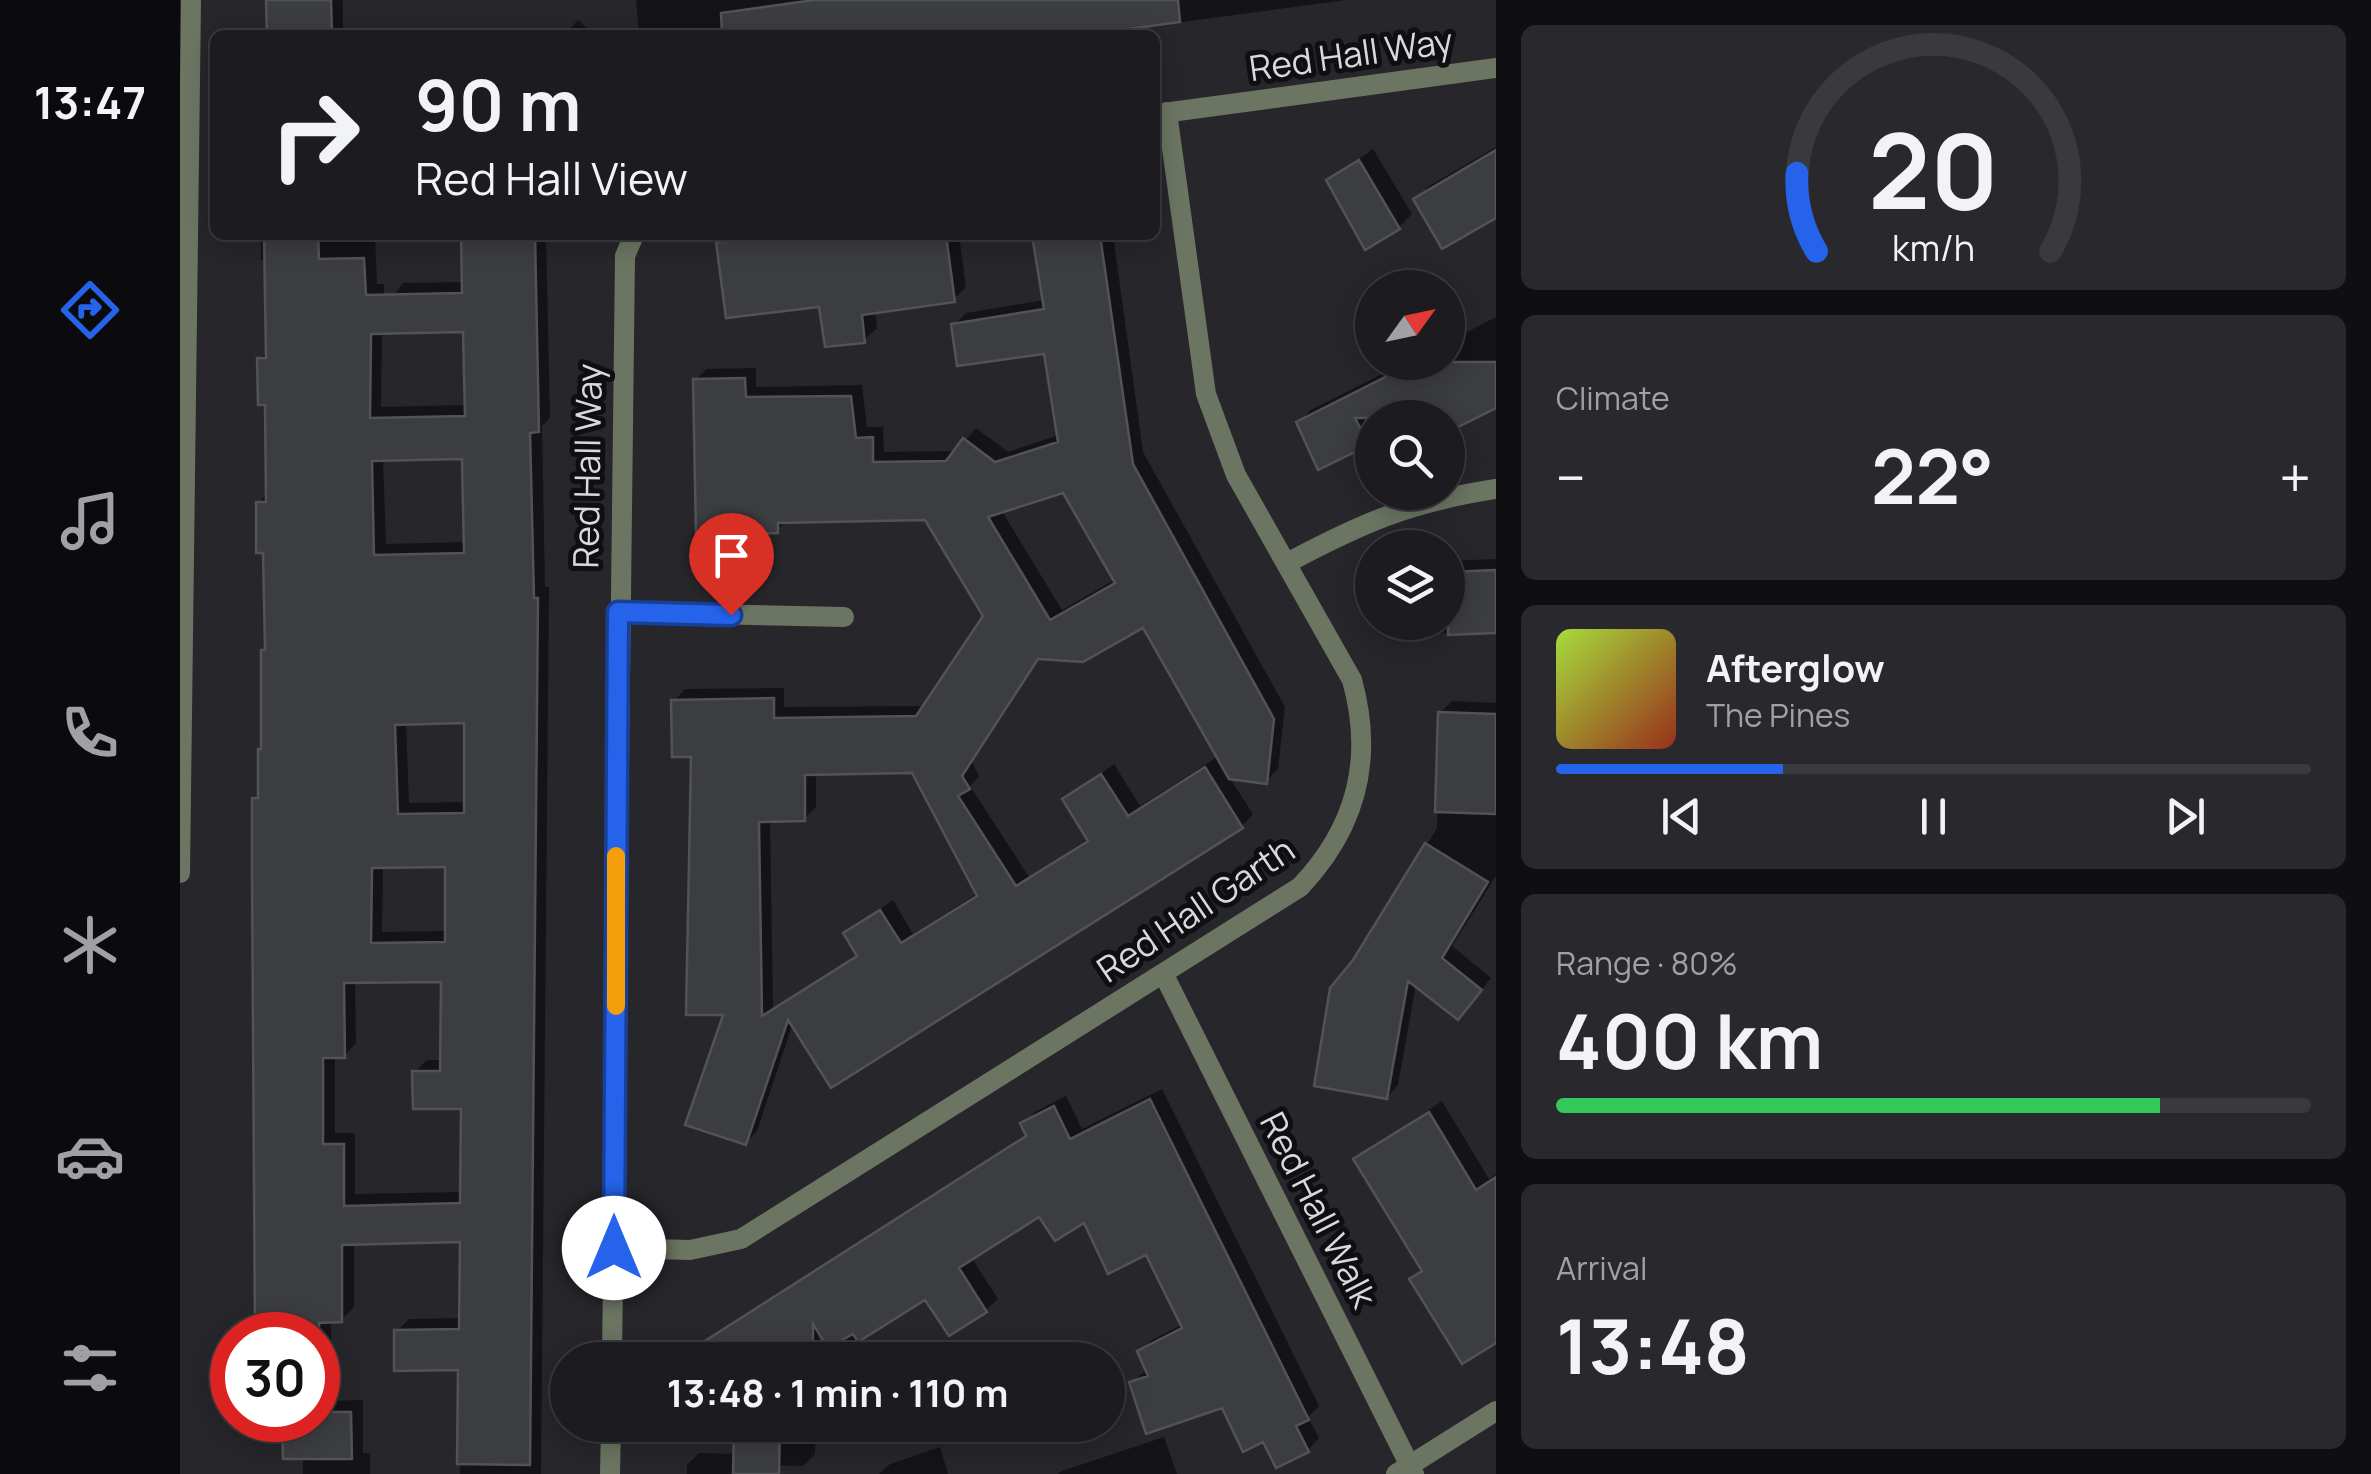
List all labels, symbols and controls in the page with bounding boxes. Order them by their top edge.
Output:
street label: Red Hall Way [1246,16,1456,92]
text: 90 m [415,56,582,152]
icon: right [250,70,380,200]
text: 13:47 [34,71,146,133]
text: 20 [1868,98,1999,240]
text: Red Hall View [415,147,688,209]
text: km/h [1892,223,1975,272]
north arrow [1355,270,1465,380]
map controls [1355,270,1465,640]
icon: directions [55,275,125,345]
street label: Red Hall Way [561,363,613,569]
text: Climate [1556,376,1670,420]
button: search [1355,400,1465,510]
text: 22° [1871,424,1994,527]
text: − [1556,439,1586,515]
text: + [2279,439,2311,515]
icon: music [55,486,125,556]
pin [689,513,774,616]
icon: arrive [704,528,759,583]
button: layers [1355,530,1465,640]
text: Afterglow [1706,641,1885,693]
text: The Pines [1706,693,1850,737]
icon: phone [55,698,125,768]
icon: previous [1654,789,1709,844]
icon: pause [1906,789,1961,844]
icon: next [2158,789,2213,844]
street label: Red Hall Garth [1087,825,1304,993]
icon: climate [55,910,125,980]
text: Range · 80% [1556,941,1738,985]
text: 400 km [1556,989,1823,1092]
street label: Red Hall Walk [1249,1104,1389,1317]
icon: car [55,1121,125,1191]
position arrow [562,1196,666,1300]
text: Arrival [1556,1246,1647,1290]
text: 13:48 [1556,1294,1750,1397]
speed limit sign: 30 [210,1312,340,1442]
icon: filters [55,1333,125,1403]
text: 13:48 · 1 min · 110 m [667,1366,1008,1418]

